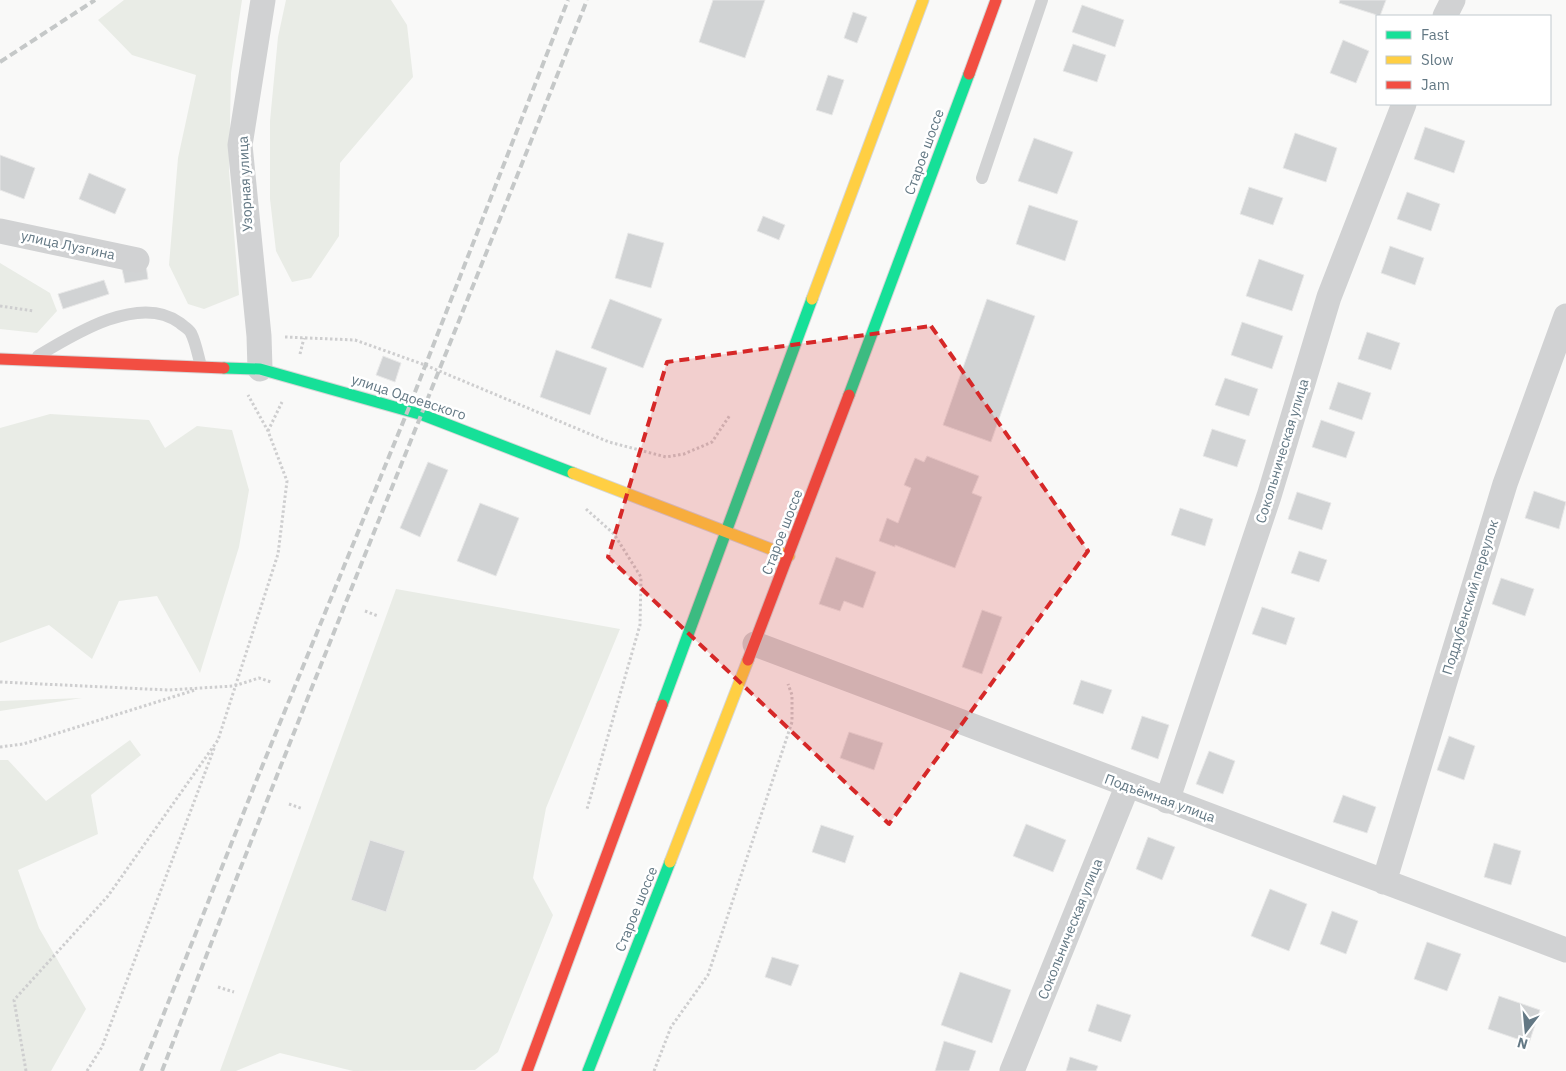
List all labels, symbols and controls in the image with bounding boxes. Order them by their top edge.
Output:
legend [1376,15,1551,105]
text: Fast [1421,25,1449,44]
text: Slow [1421,50,1454,69]
text: Jam [1421,75,1450,94]
street label: Старое шоссе [900,106,948,197]
street label: Узорная улица [233,135,256,232]
street label: улица Лузгина [19,226,117,264]
street label: улица Одоевского [349,370,469,424]
street label: Сокольническая улица [1251,376,1313,526]
street label: Старое шоссе [757,486,807,577]
street label: Поддубенский переулок [1438,517,1502,677]
street label: Подъёмная улица [1102,770,1218,827]
street label: Сокольническая улица [1033,855,1107,1002]
street label: Старое шоссе [611,864,661,954]
north arrow [1501,1006,1551,1056]
text: N [1515,1033,1530,1054]

